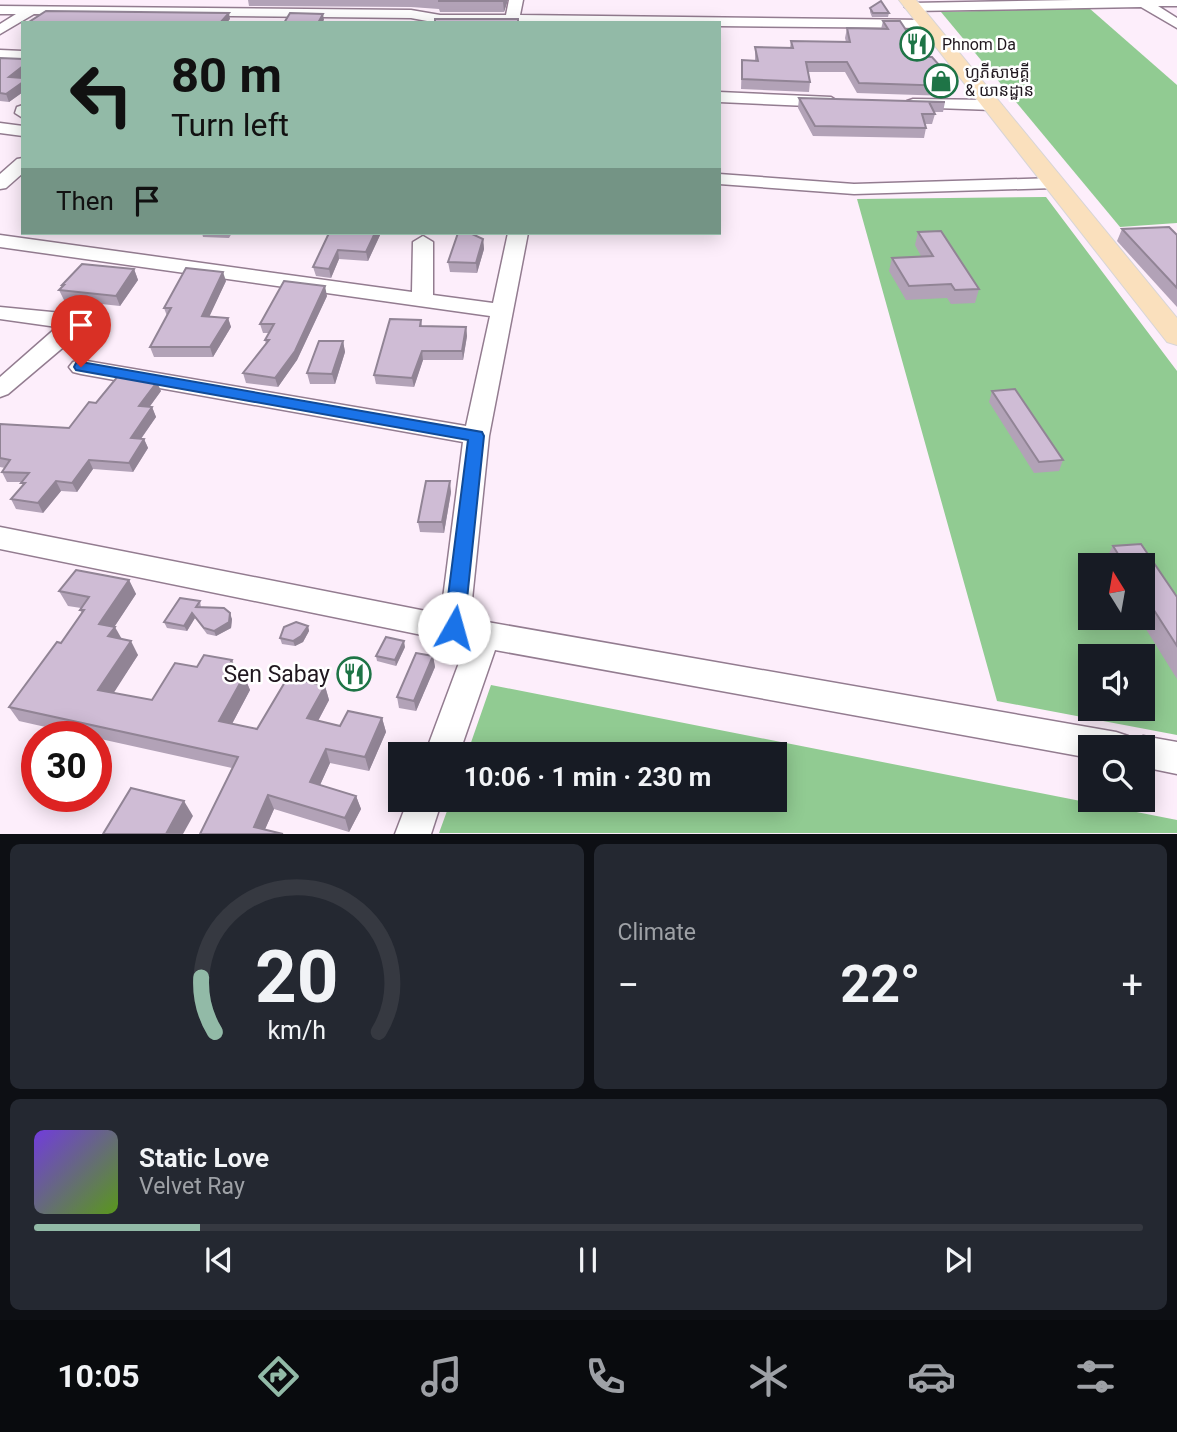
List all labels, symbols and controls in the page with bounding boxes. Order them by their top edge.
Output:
restaurant icon: Phnom Da [898,25,936,63]
place label: Phnom Da [942,35,1016,54]
text: 80 m [171,47,282,104]
icon: left [56,49,147,140]
shop icon: ហ្វភីសាមគ្គី & យានដ្ឋាន [922,62,960,100]
place label: ហ្វភីសាមគ្គី & យានដ្ឋាន [965,62,1034,100]
text: Turn left [171,106,289,144]
icon: arrive [128,182,166,220]
text: Then [56,186,114,216]
pin [51,295,111,367]
icon: arrive [62,306,100,344]
north arrow [1078,553,1155,630]
map controls [1078,553,1155,812]
position arrow [417,591,491,665]
button: sound [1078,644,1155,721]
restaurant icon: Sen Sabay [335,655,373,693]
place label: Sen Sabay [223,661,330,688]
speed limit sign: 30 [21,721,112,812]
button: search [1078,735,1155,812]
text: 10:06 · 1 min · 230 m [464,762,711,792]
text: Climate [618,919,696,946]
text: 20 [255,935,339,1021]
text: 22° [840,954,920,1015]
text: − [618,963,639,1007]
text: + [1121,963,1143,1007]
text: km/h [267,1016,326,1045]
text: Static Love [139,1143,269,1173]
text: Velvet Ray [139,1173,245,1200]
icon: previous [200,1241,238,1279]
icon: pause [569,1241,607,1279]
icon: next [939,1241,977,1279]
icon: directions [254,1352,303,1401]
icon: music [417,1352,466,1401]
icon: phone [581,1352,630,1401]
icon: climate [744,1352,793,1401]
icon: car [907,1352,956,1401]
icon: filters [1071,1352,1120,1401]
text: 10:05 [57,1357,140,1395]

